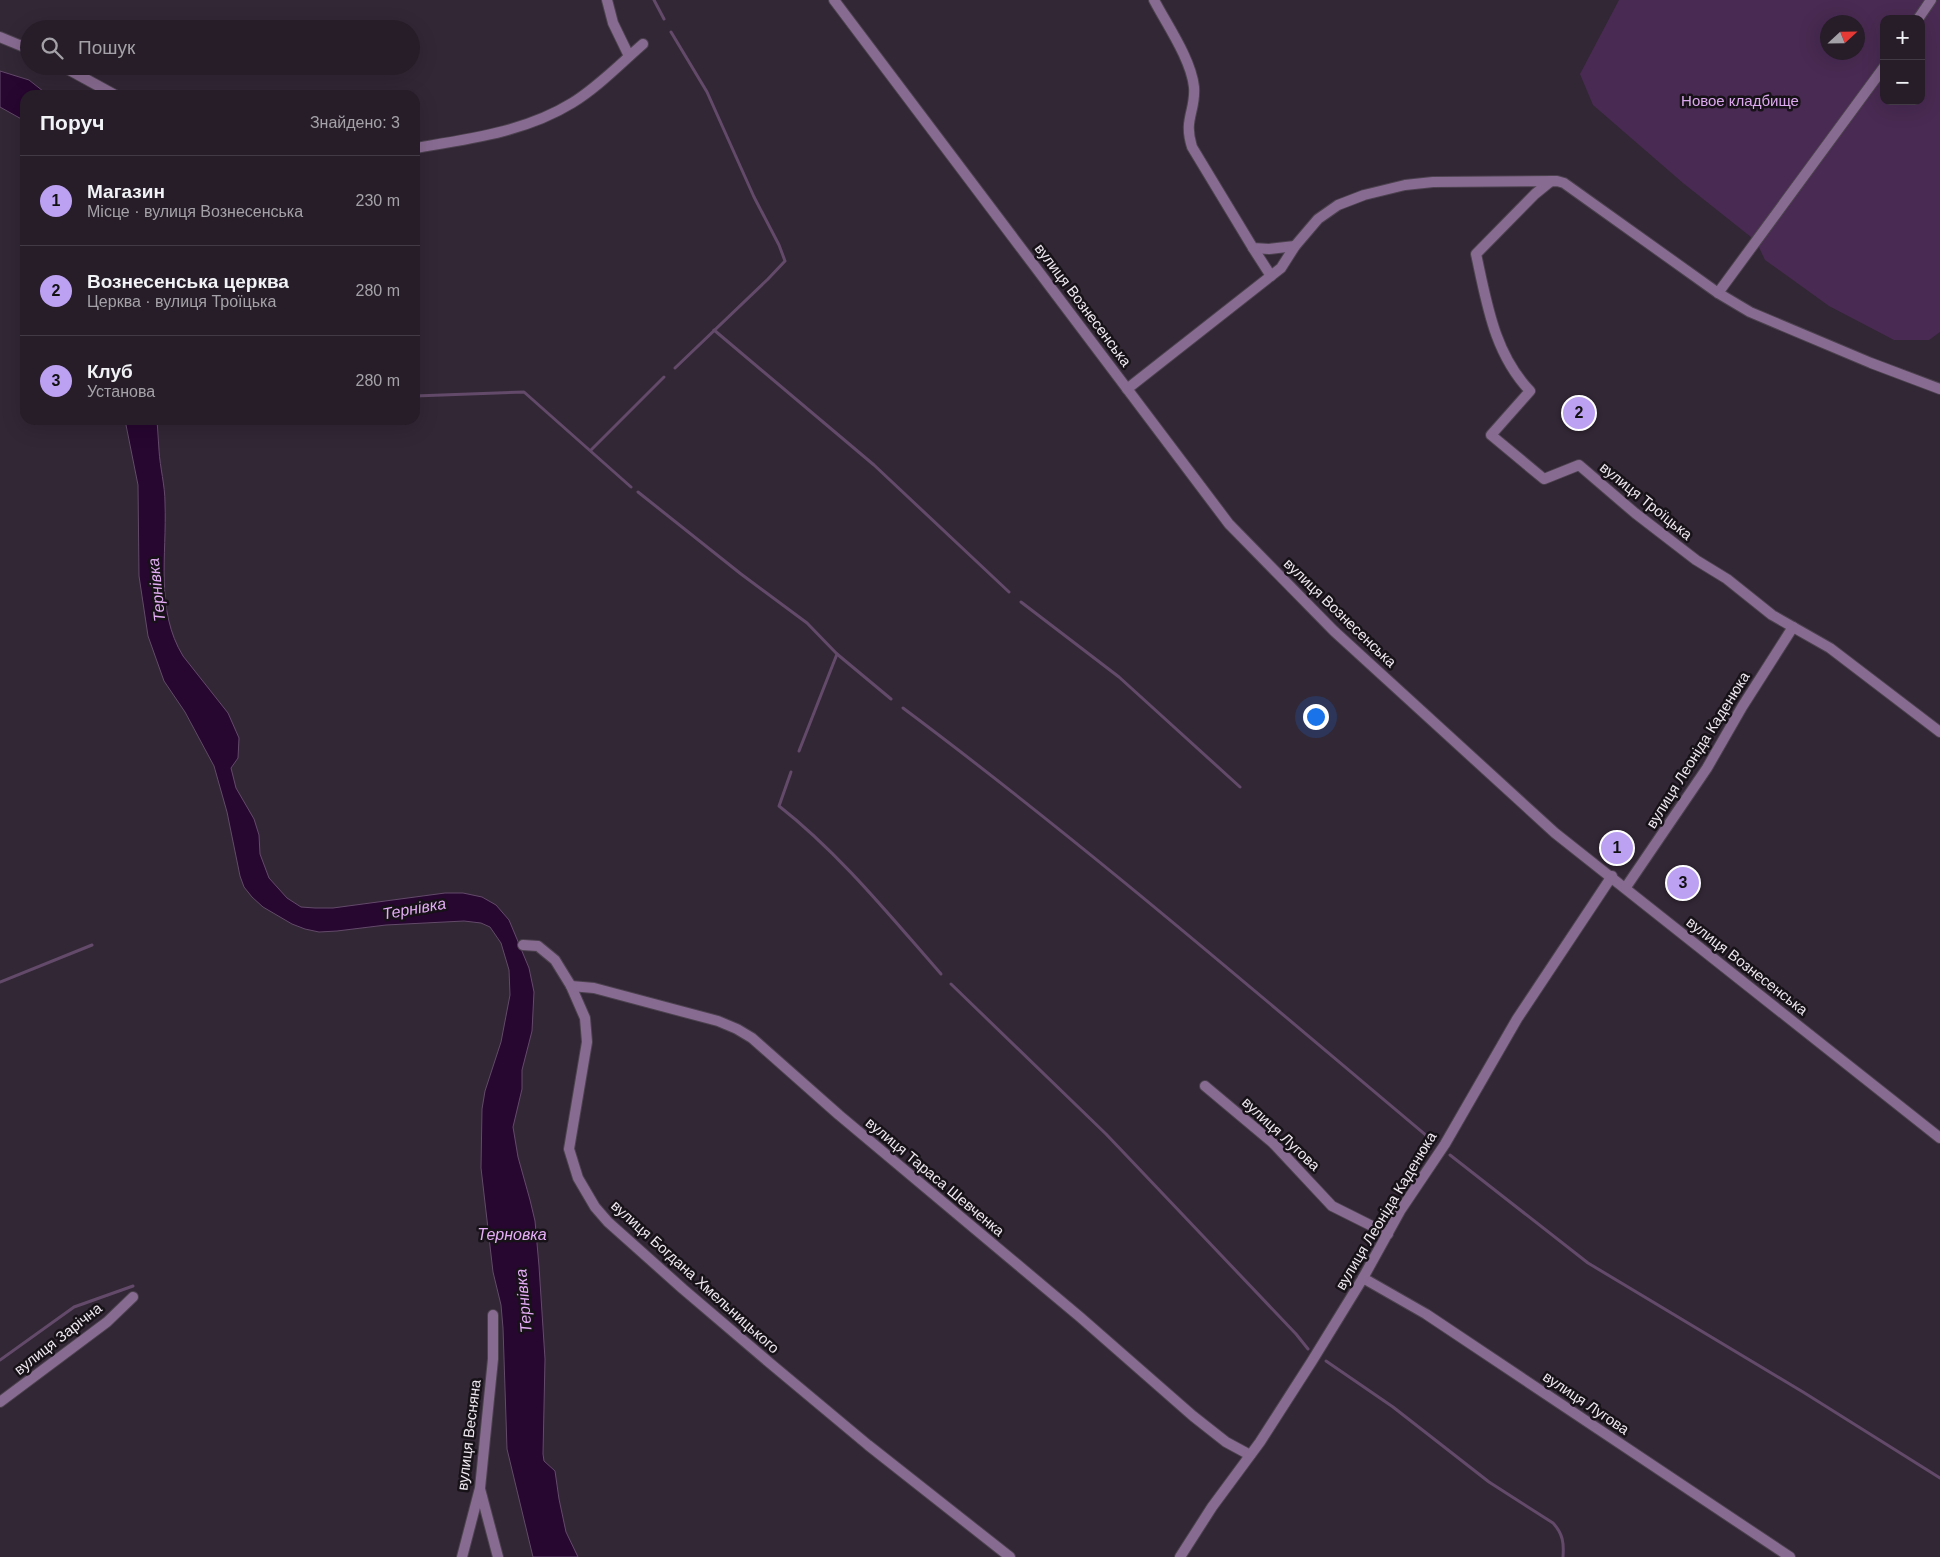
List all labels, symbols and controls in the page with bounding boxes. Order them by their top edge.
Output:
north arrow [1820,15,1865,60]
map controls [1880,15,1925,105]
button: + [1880,15,1925,60]
search box [20,20,420,75]
icon: search [38,34,66,62]
text: Пошук [78,37,135,58]
button: − [1880,60,1925,105]
park label: Новое кладбище [1681,92,1799,109]
text: Поруч [40,111,104,134]
text: Знайдено: 3 [310,114,400,131]
text: Магазин [87,181,165,202]
text: 1 [52,192,60,209]
text: 230 m [356,192,400,209]
text: Місце · вулиця Вознесенська [87,203,303,220]
street label: вулиця Вознесенська [1032,240,1135,370]
text: Вознесенська церква [87,271,289,292]
text: 2 [52,282,60,299]
text: 280 m [356,282,400,299]
text: Церква · вулиця Троїцька [87,293,276,310]
text: Клуб [87,361,133,382]
text: 3 [52,372,60,389]
text: 280 m [356,372,400,389]
text: Установа [87,383,155,400]
pin: 2 [1563,394,1595,432]
street label: вулиця Троїцька [1597,458,1696,543]
street label: вулиця Вознесенська [1281,555,1400,671]
water label: Тернівка [145,557,168,623]
street label: вулиця Леоніда Каденюка [1642,668,1753,831]
your location [1303,704,1329,730]
pin: 1 [1601,829,1633,867]
pin: 3 [1667,864,1699,902]
water label: Тернівка [381,895,447,922]
street label: вулиця Вознесенська [1683,913,1812,1019]
street label: вулиця Лугова [1239,1093,1324,1174]
street label: вулиця Тараса Шевченка [863,1114,1008,1240]
street label: вулиця Леоніда Каденюка [1332,1128,1440,1293]
street label: вулиця Богдана Хмельницького [608,1197,783,1357]
water label: Терновка [477,1226,547,1243]
water label: Тернівка [512,1268,535,1334]
street label: вулиця Зарічна [11,1299,105,1378]
street label: вулиця Лугова [1540,1368,1633,1438]
street label: вулиця Весняна [453,1378,484,1491]

